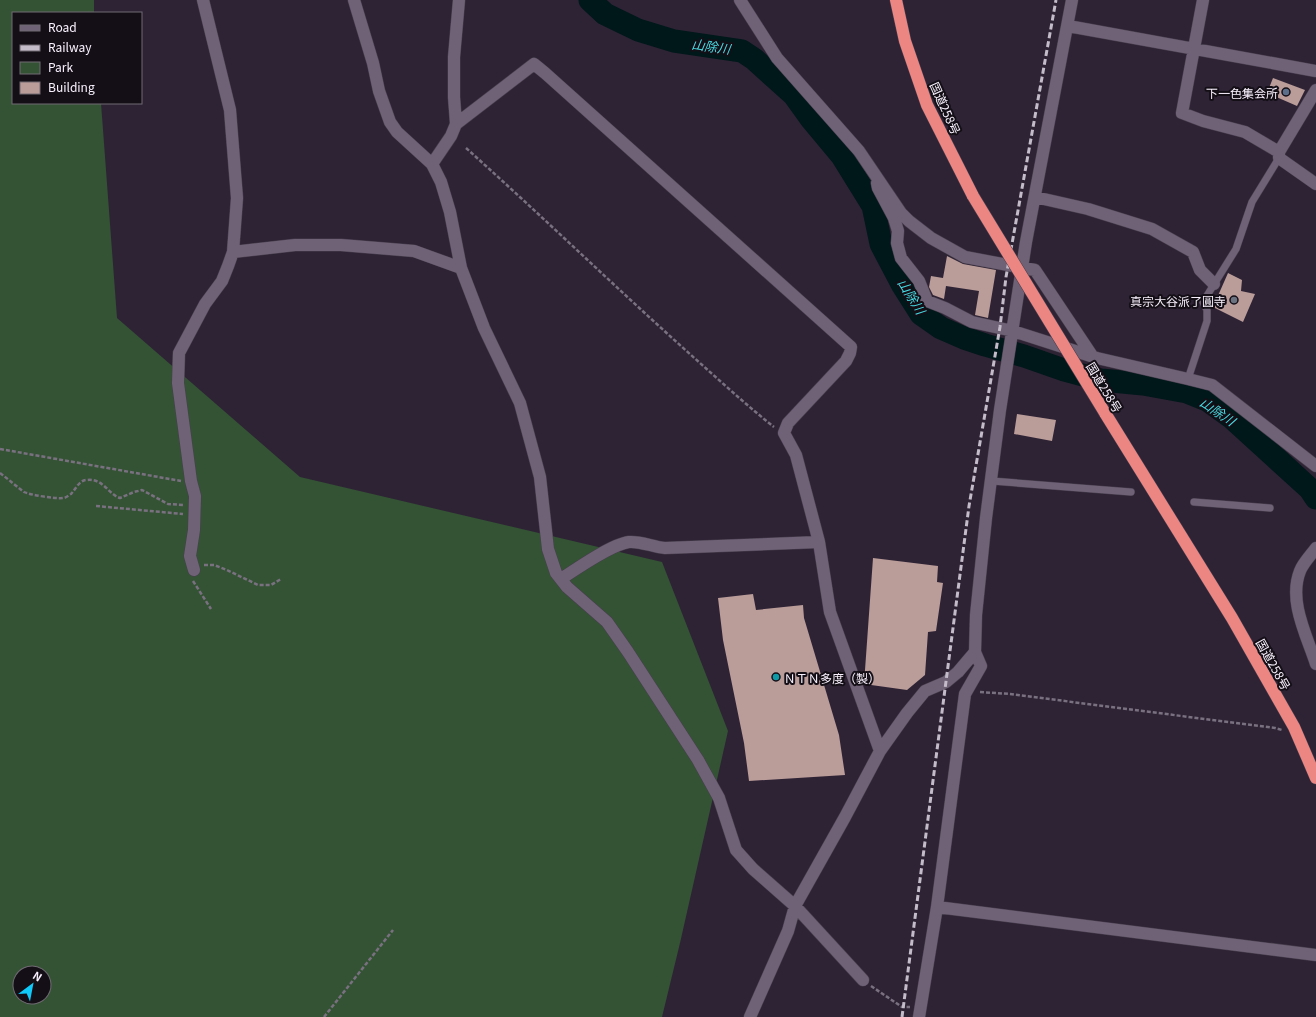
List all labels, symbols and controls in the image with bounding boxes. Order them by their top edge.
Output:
legend [12,12,142,104]
text: Road [48,18,77,35]
water label: 山除川 [690,34,734,58]
text: Railway [48,38,92,55]
text: Park [48,58,73,75]
text: Building [48,78,95,95]
street label: 国道258号 [927,79,965,137]
place label: 下一色集会所 [1206,84,1278,101]
marker: 下一色集会所 [1281,87,1291,97]
water label: 山除川 [894,274,931,319]
place label: 真宗大谷派了圓寺 [1130,292,1226,309]
marker: 真宗大谷派了圓寺 [1229,295,1239,305]
street label: 国道258号 [1083,359,1127,415]
water label: 山除川 [1197,392,1241,431]
street label: 国道258号 [1253,635,1295,693]
place label: ＮＴＮ多度（製） [784,669,880,686]
marker: ＮＴＮ多度（製） [771,672,781,682]
north arrow [12,965,52,1005]
text: N [30,967,46,985]

